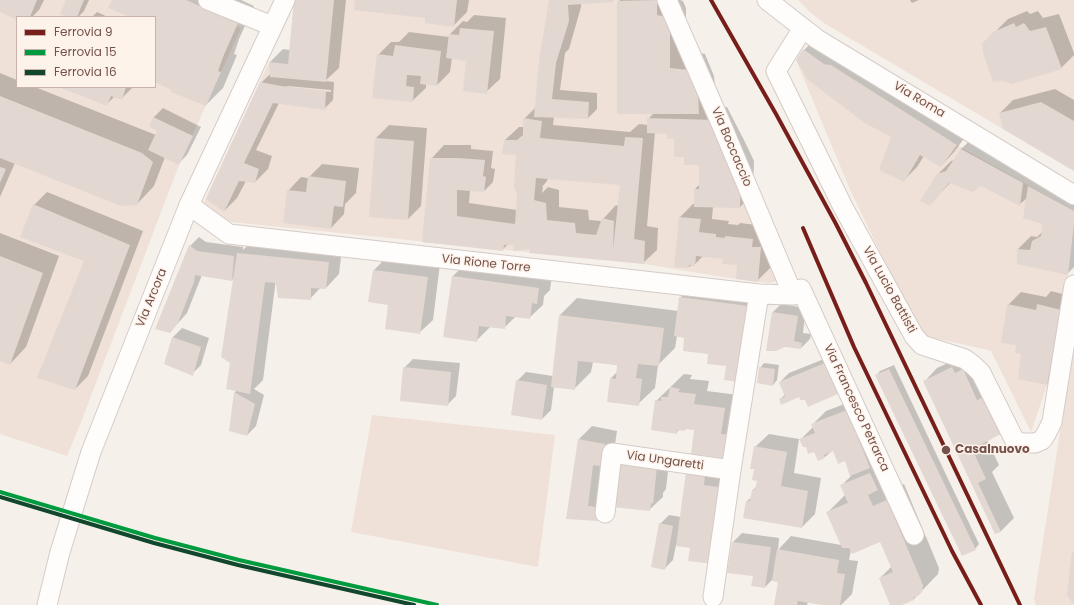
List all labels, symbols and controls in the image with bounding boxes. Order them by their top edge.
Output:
legend [16,16,156,88]
text: Ferrovia 9 [54,23,113,40]
text: Ferrovia 15 [54,43,117,60]
text: Ferrovia 16 [54,63,117,80]
street label: Via Roma [891,79,947,121]
street label: Via Boccaccio [708,105,754,189]
street label: Via Lucio Battisti [859,244,919,336]
street label: Via Rione Torre [441,252,531,276]
street label: Via Arcora [134,266,170,330]
street label: Via Francesco Petrarca [820,342,892,474]
place label: Casalnuovo [955,443,1030,457]
marker: Casalnuovo [940,444,952,456]
street label: Via Ungaretti [625,448,705,474]

